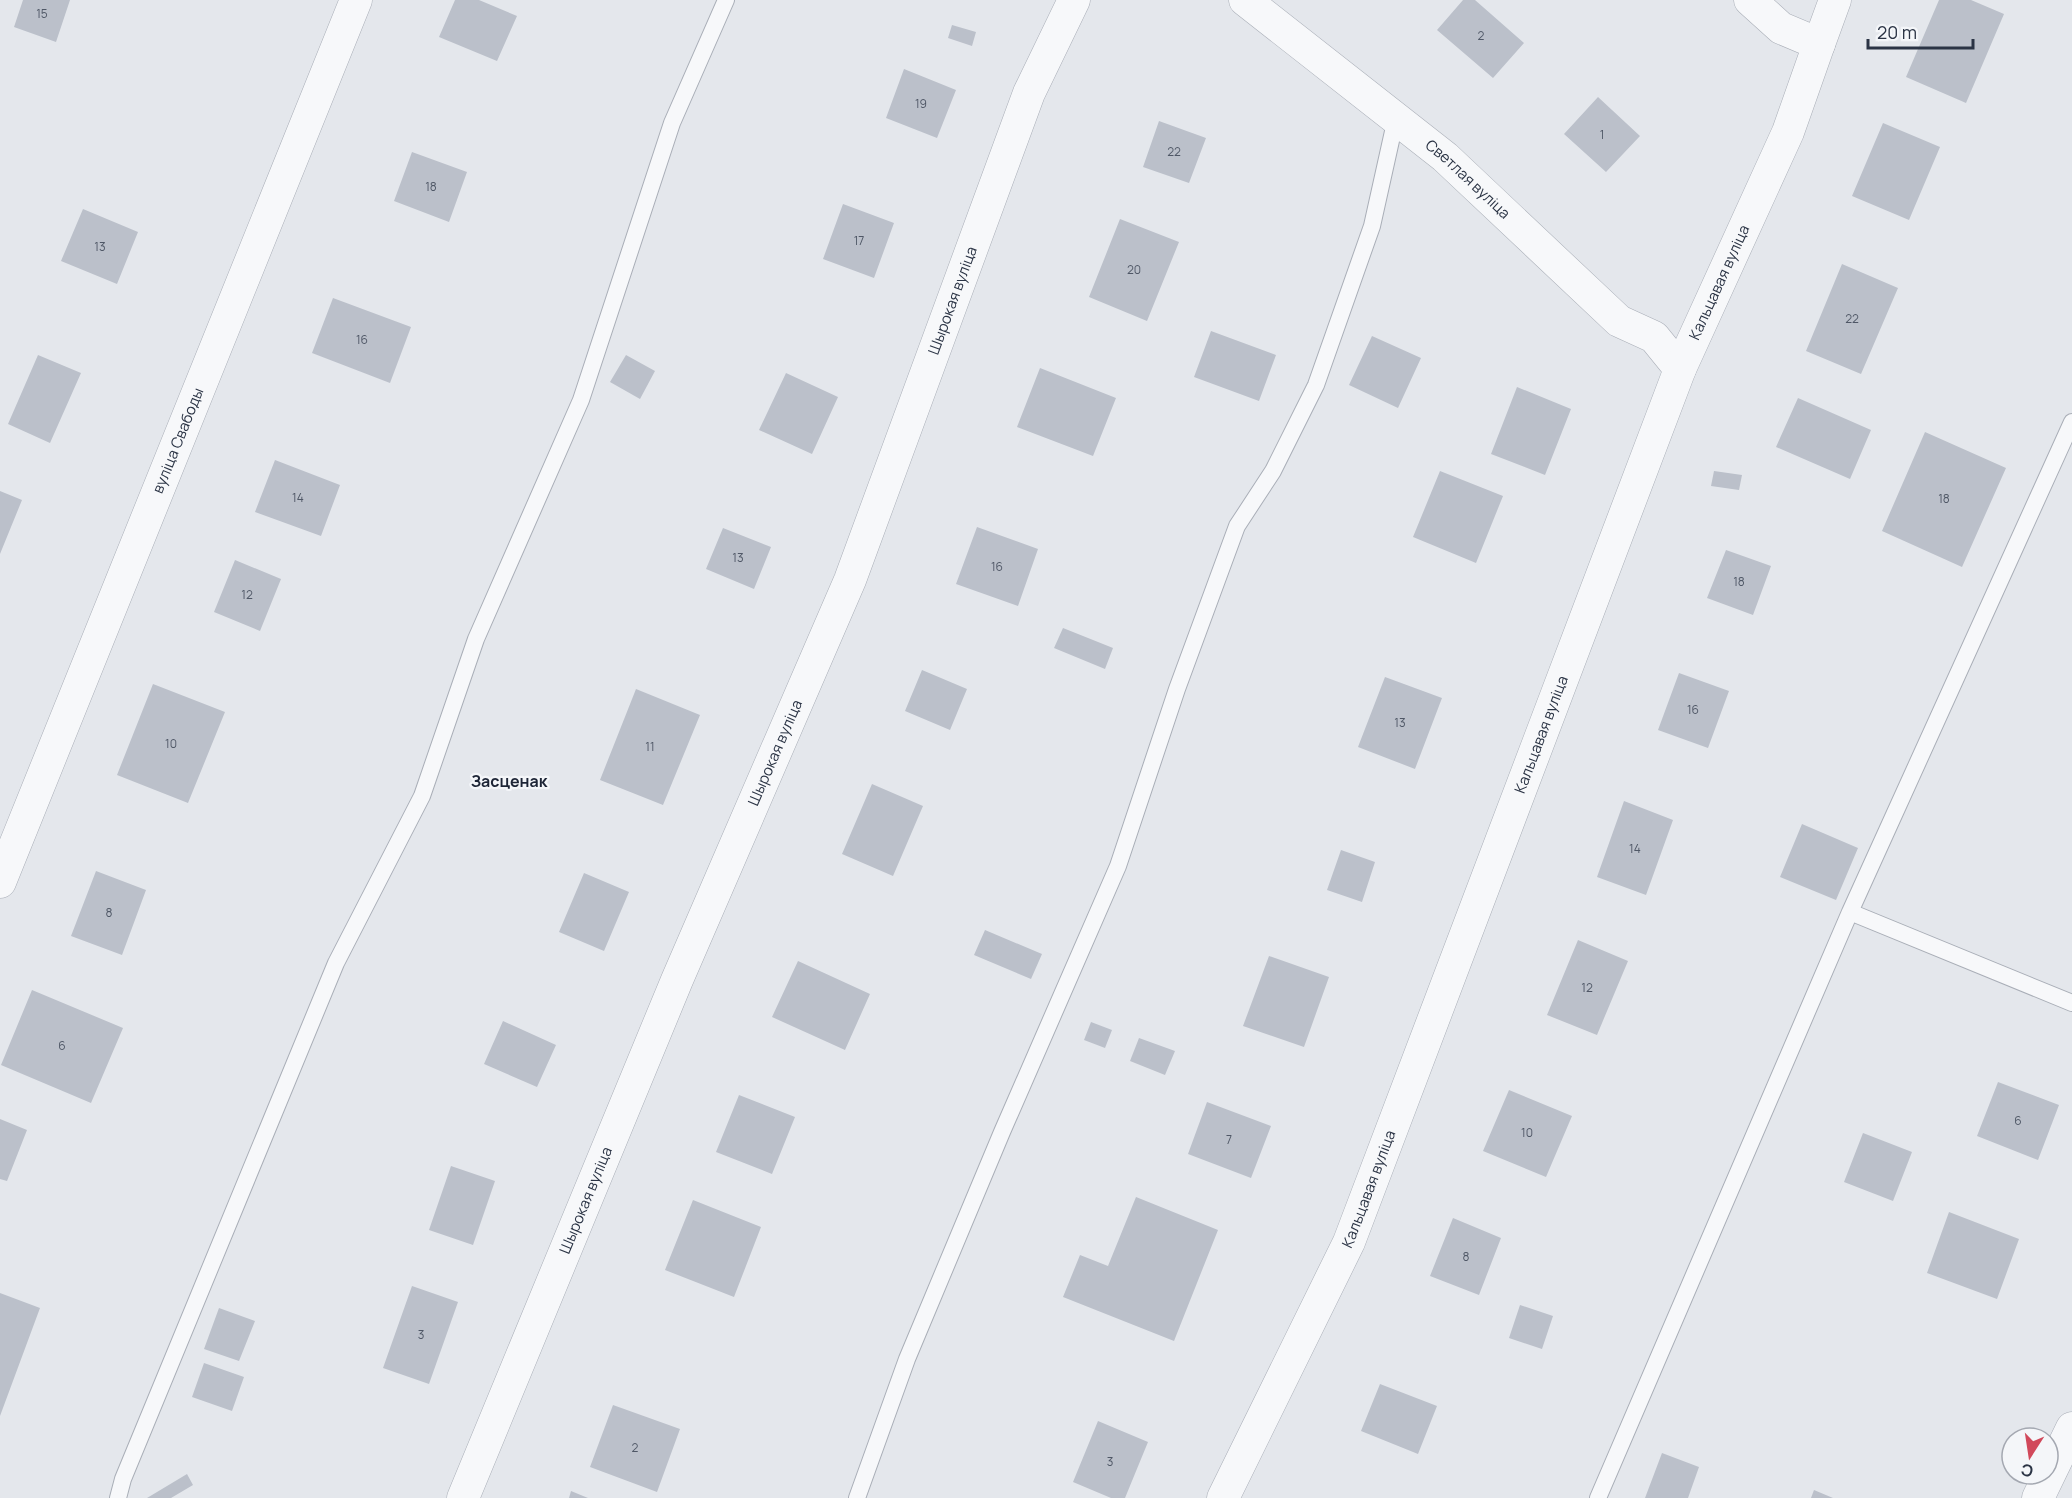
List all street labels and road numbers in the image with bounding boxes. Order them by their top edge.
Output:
street label: Светлая вуліца [1421,134,1515,223]
street label: Кальцавая вуліца [1684,221,1754,343]
street label: Шырокая вуліца [923,243,982,357]
street label: вуліца Свабоды [147,384,208,496]
street label: Кальцавая вуліца [1509,673,1573,796]
street label: Шырокая вуліца [743,696,807,809]
street label: Кальцавая вуліца [1337,1127,1400,1251]
street label: Шырокая вуліца [554,1144,617,1257]

